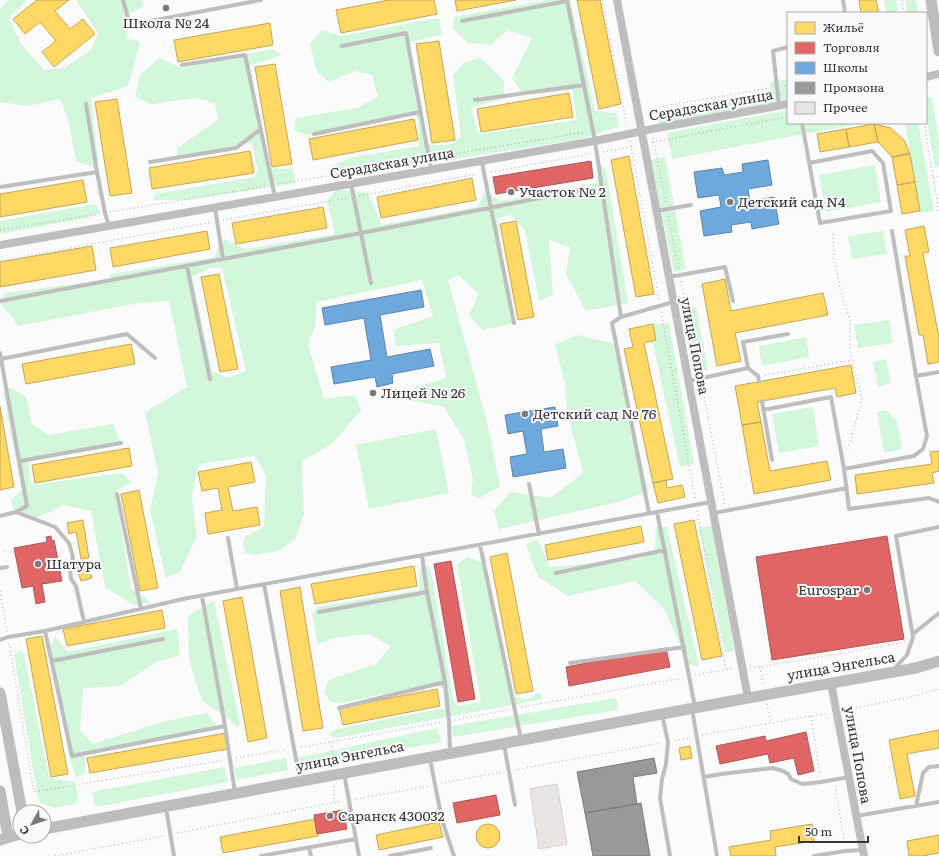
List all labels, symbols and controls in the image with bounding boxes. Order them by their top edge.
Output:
marker: Школа № 24 [161,3,171,13]
place label: Школа № 24 [123,12,210,32]
legend [787,12,927,124]
text: Жильё [823,18,864,36]
text: Торговля [823,38,880,56]
text: Школы [823,58,868,76]
text: Промзона [823,78,885,96]
street label: Серадзская улица [647,83,775,125]
text: Прочее [823,98,867,116]
street label: Серадзская улица [328,141,456,183]
place label: Участок № 2 [519,181,606,201]
marker: Участок № 2 [506,187,516,197]
place label: Детский сад N4 [738,191,846,211]
marker: Детский сад N4 [725,197,735,207]
street label: улица Попова [677,295,715,397]
place label: Лицей № 26 [381,382,466,402]
marker: Лицей № 26 [368,388,378,398]
place label: Детский сад № 76 [533,403,657,423]
marker: Детский сад № 76 [520,409,530,419]
place label: Шатура [46,553,102,573]
marker: Шатура [33,559,43,569]
place label: Eurospar [798,579,859,599]
marker: Eurospar [862,585,872,595]
street label: улица Энгельса [785,646,897,684]
street label: улица Попова [841,704,877,806]
street label: улица Энгельса [294,735,406,775]
north arrow [12,804,52,844]
place label: Саранск 430032 [338,805,445,825]
marker: Саранск 430032 [325,811,335,821]
scale bar [799,818,868,844]
text: 50 m [805,822,832,840]
text: С [15,823,32,839]

